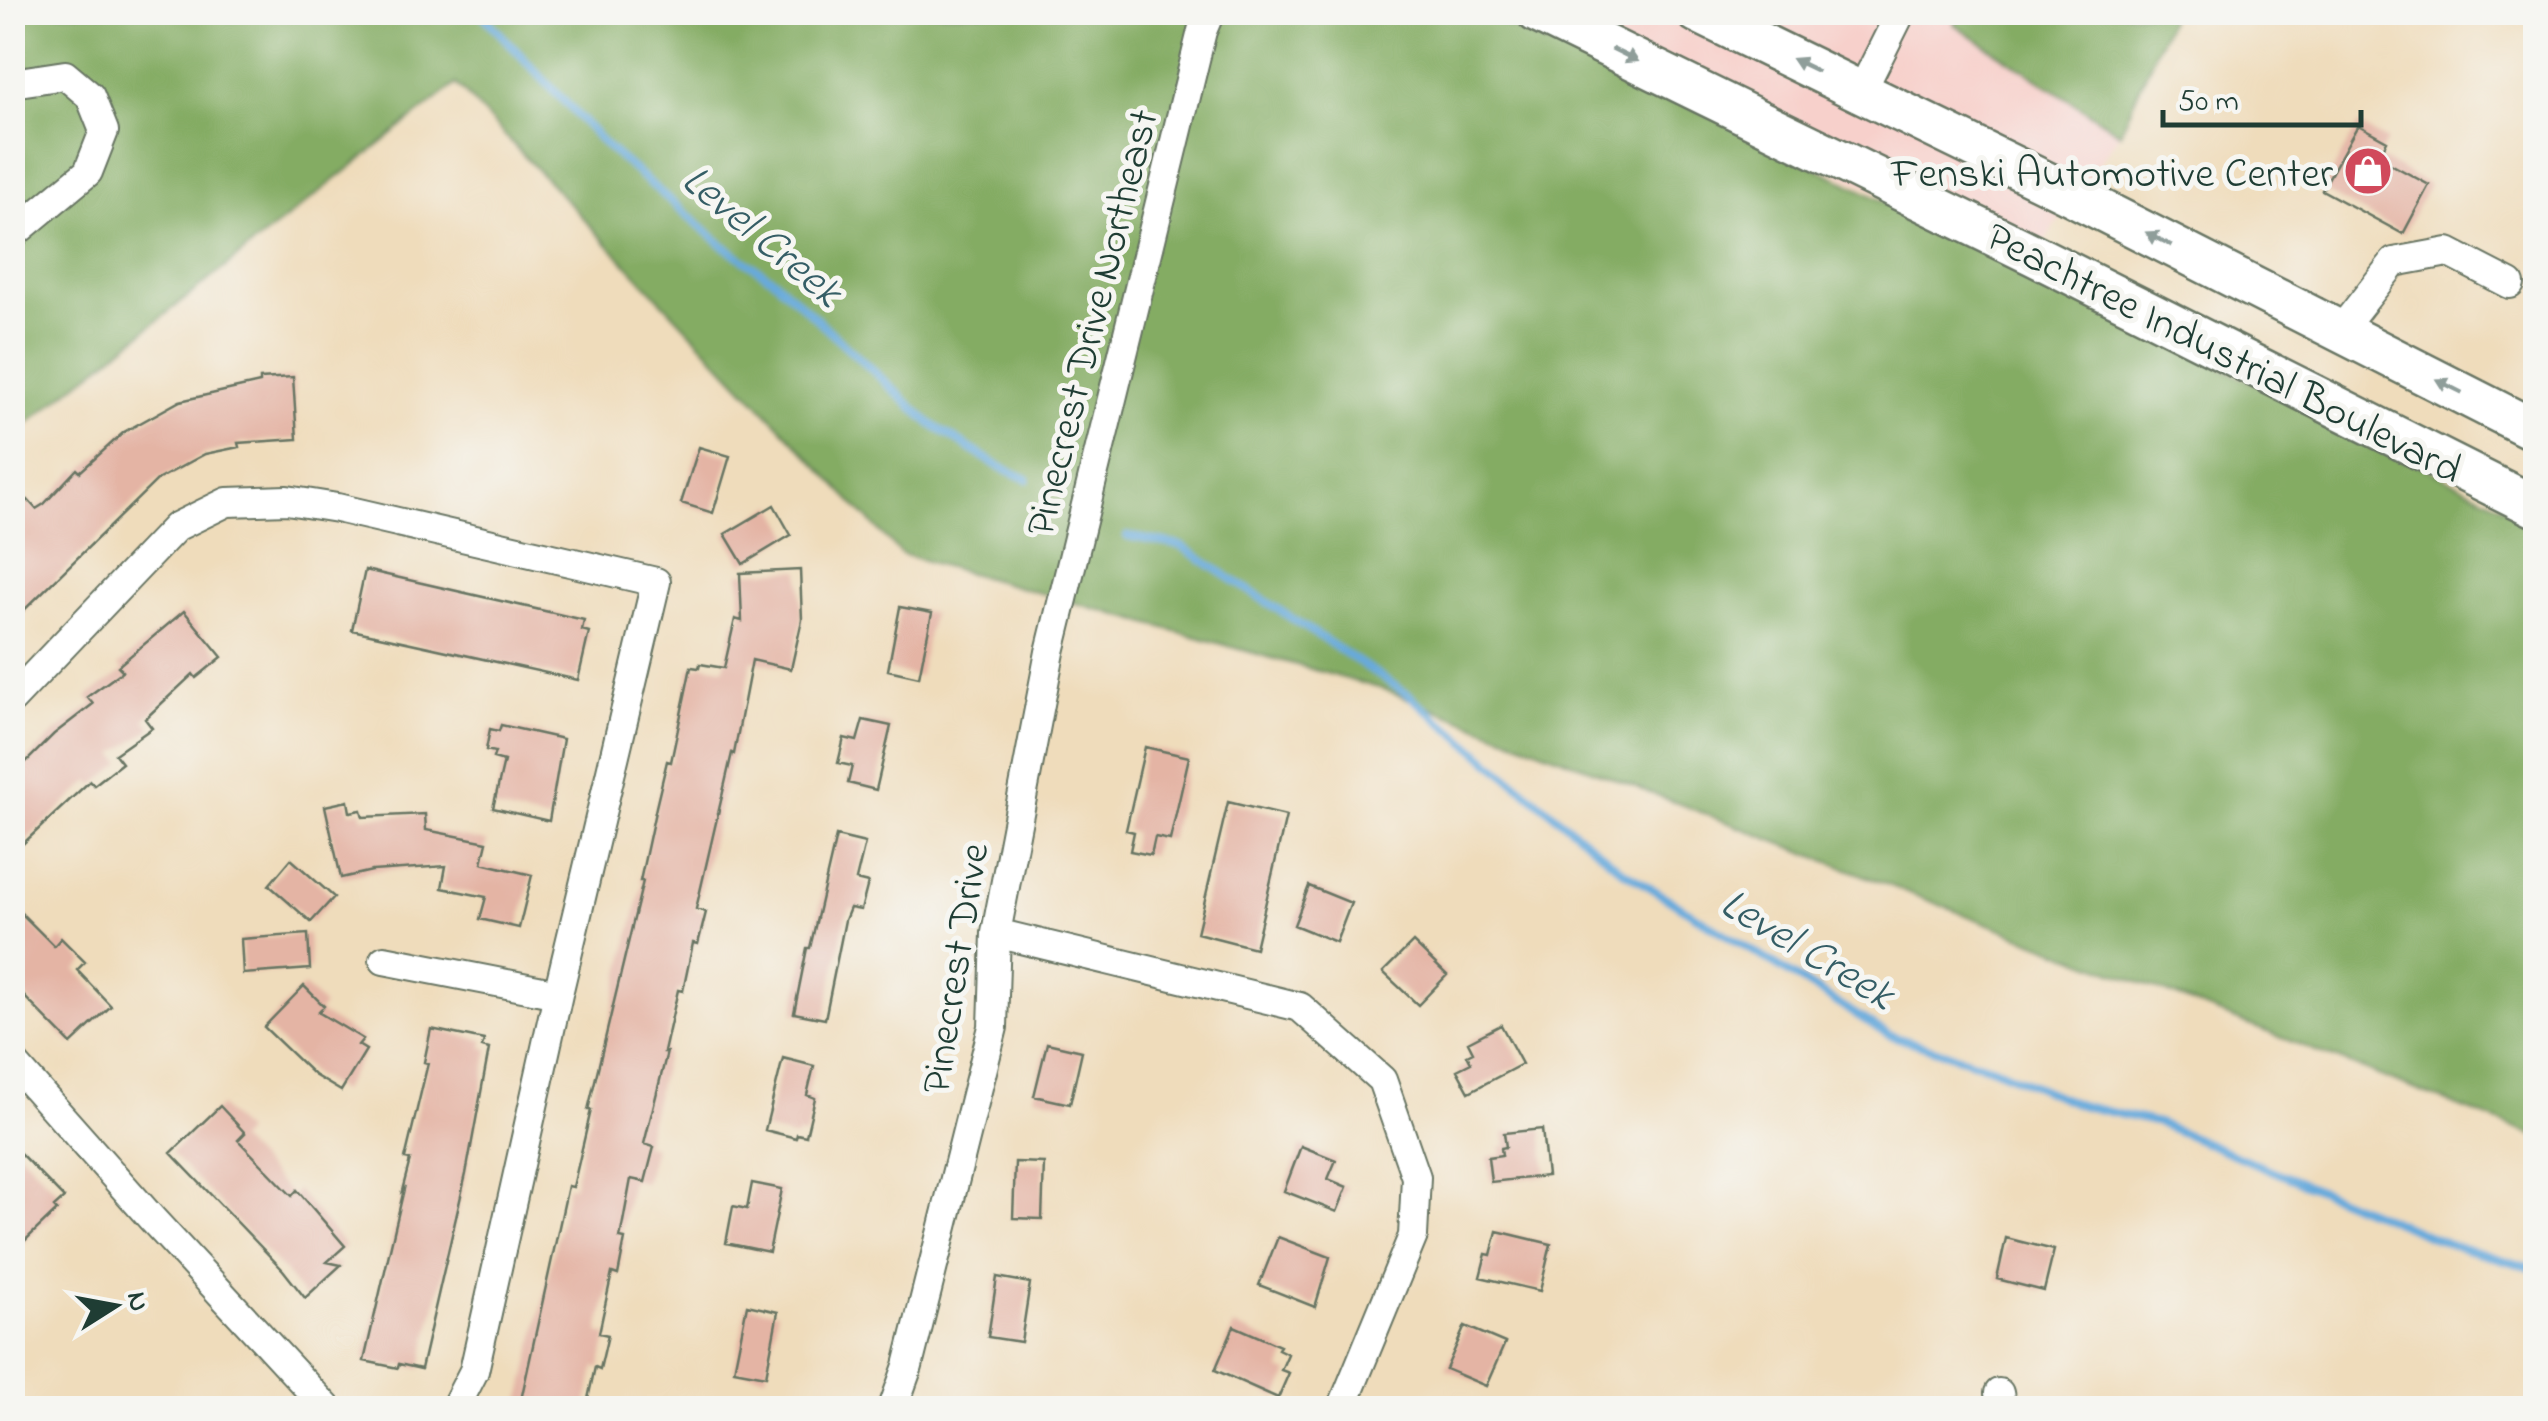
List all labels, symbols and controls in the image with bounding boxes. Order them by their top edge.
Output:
one-way arrow [1610,47,1639,64]
one-way arrow [1790,56,1819,73]
scale bar [2163,65,2360,127]
text: 50 m [2178,81,2239,125]
street label: Pinecrest Drive Northeast [1012,103,1177,543]
place label: Fenski Automotive Center [1890,145,2334,206]
shop icon: Fenski Automotive Center [2342,145,2394,197]
water label: Level Creek [666,150,858,327]
street label: Peachtree Industrial Boulevard [1974,208,2472,502]
one-way arrow [2144,231,2173,248]
one-way arrow [2434,378,2463,395]
street label: Pinecrest Drive [908,839,1007,1098]
water label: Level Creek [1707,873,1908,1031]
north arrow [65,1256,165,1356]
text: N [114,1289,158,1315]

